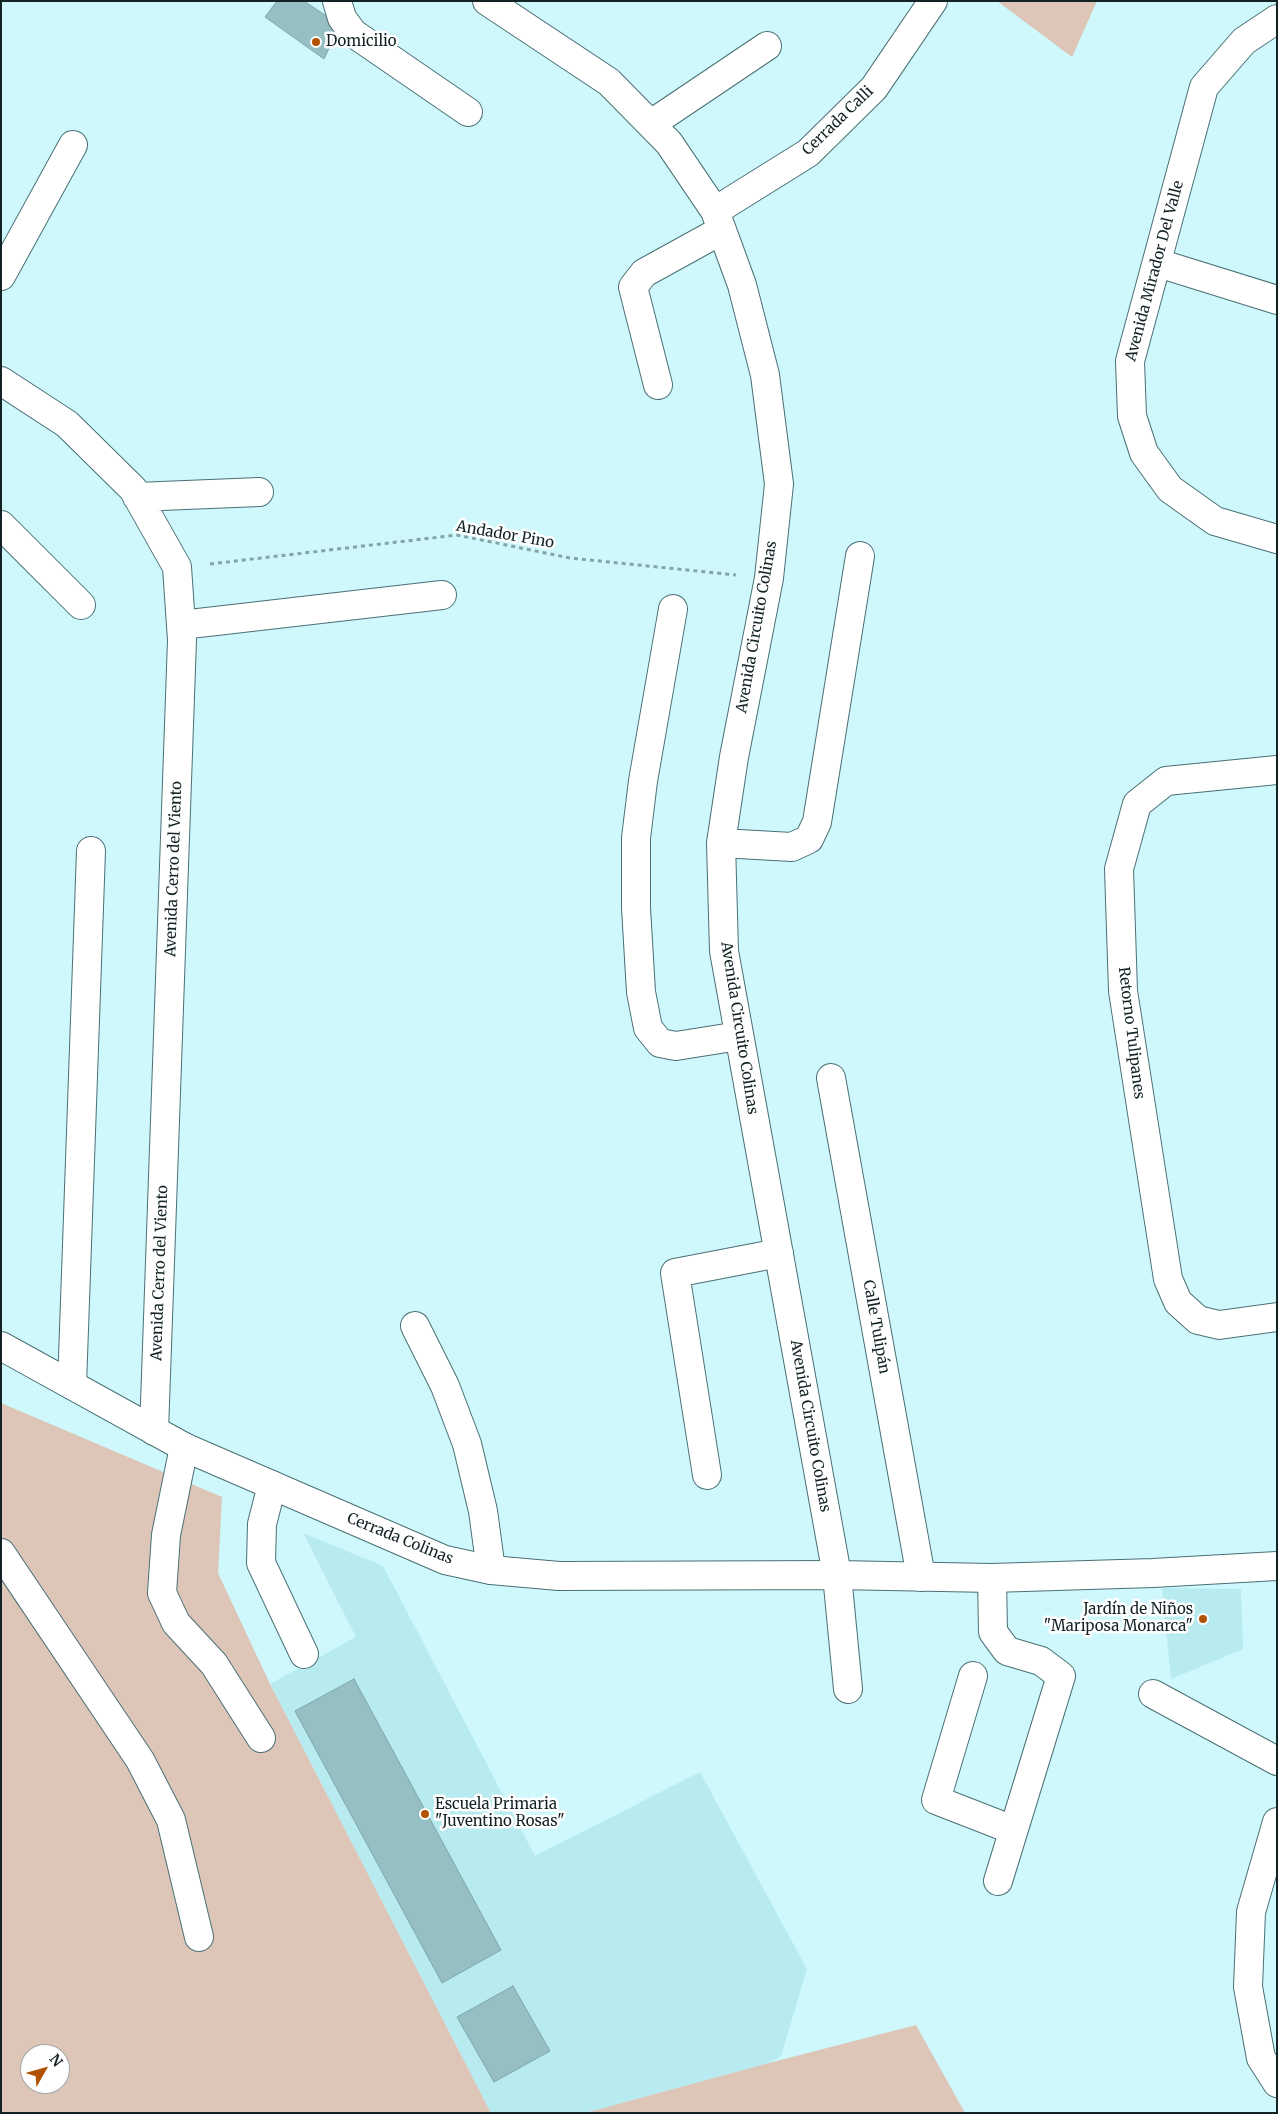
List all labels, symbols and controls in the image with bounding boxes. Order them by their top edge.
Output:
place label: Domicilio [326,33,397,51]
marker: Domicilio [310,36,322,48]
street label: Cerrada Calli [799,83,877,159]
street label: Avenida Mirador Del Valle [1122,179,1188,363]
street label: Andador Pino [455,518,555,552]
street label: Avenida Circuito Colinas [733,539,781,715]
street label: Avenida Cerro del Viento [162,781,186,957]
street label: Avenida Circuito Colinas [716,940,762,1116]
street label: Retorno Tulipanes [1114,966,1148,1100]
street label: Avenida Cerro del Viento [148,1185,172,1361]
street label: Calle Tulipán [859,1279,893,1375]
street label: Avenida Circuito Colinas [786,1338,834,1514]
street label: Cerrada Colinas [344,1510,456,1568]
place label: Jardín de Niños "Mariposa Monarca" [1044,1601,1193,1636]
marker: Jardín de Niños "Mariposa Monarca" [1197,1613,1209,1625]
place label: Escuela Primaria "Juventino Rosas" [435,1796,565,1831]
marker: Escuela Primaria "Juventino Rosas" [419,1808,431,1820]
north arrow [20,2044,70,2094]
text: N [46,2050,67,2070]

